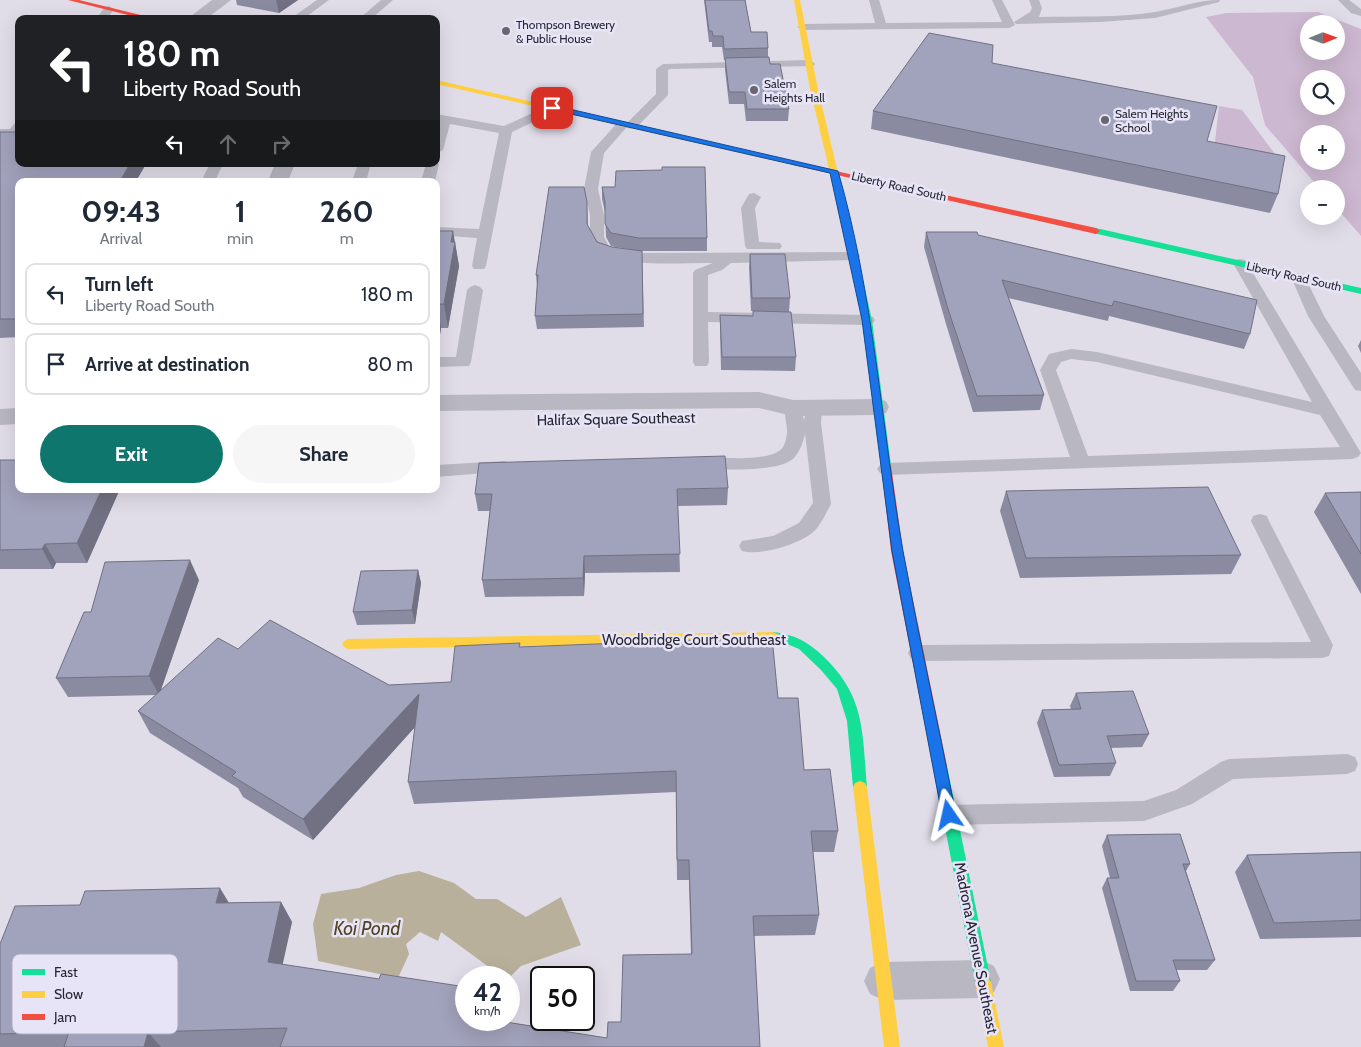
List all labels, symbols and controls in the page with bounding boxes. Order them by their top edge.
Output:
north arrow [1300,15,1345,60]
map controls [1300,15,1345,225]
place label: Thompson Brewery & Public House [516,17,615,46]
marker: Thompson Brewery & Public House [500,25,512,37]
text: 180 m [123,32,220,75]
icon: left [40,35,105,100]
button: search [1300,70,1345,115]
text: Liberty Road South [123,75,301,102]
place label: Salem Heights Hall [764,76,825,105]
marker: Salem Heights Hall [748,84,760,96]
pin [531,87,573,129]
icon: arrive [538,94,566,122]
place label: Salem Heights School [1115,106,1188,135]
marker: Salem Heights School [1099,114,1111,126]
button: + [1300,125,1345,170]
icon: left [161,130,189,158]
icon: ahead [214,130,242,158]
icon: right [267,130,295,158]
street label: Liberty Road South [850,168,948,204]
button: − [1300,180,1345,225]
text: 09:43 [81,193,161,230]
text: 1 [235,193,246,230]
text: 260 [320,193,374,230]
text: Arrival [100,229,142,248]
text: min [227,229,253,248]
text: m [340,229,354,248]
street label: Liberty Road South [1245,258,1343,294]
text: Turn left [85,273,153,296]
icon: left [42,280,70,308]
text: 180 m [361,283,413,306]
text: Liberty Road South [85,296,215,315]
icon: arrive [42,350,70,378]
text: Arrive at destination [85,353,249,376]
text: 80 m [367,353,413,376]
street label: Halifax Square Southeast [536,409,696,429]
button: Exit [40,425,223,483]
button: Share [233,425,415,483]
street label: Woodbridge Court Southeast [602,631,786,649]
position arrow [922,788,974,840]
street label: Madrona Avenue Southeast [951,861,1001,1035]
water label: Koi Pond [334,917,402,940]
legend [12,954,178,1034]
text: Fast [54,963,78,981]
speed limit sign: 50 [530,966,595,1031]
text: 42 [473,977,502,1007]
text: Slow [54,985,83,1003]
text: km/h [474,1003,501,1018]
text: Jam [53,1008,76,1026]

